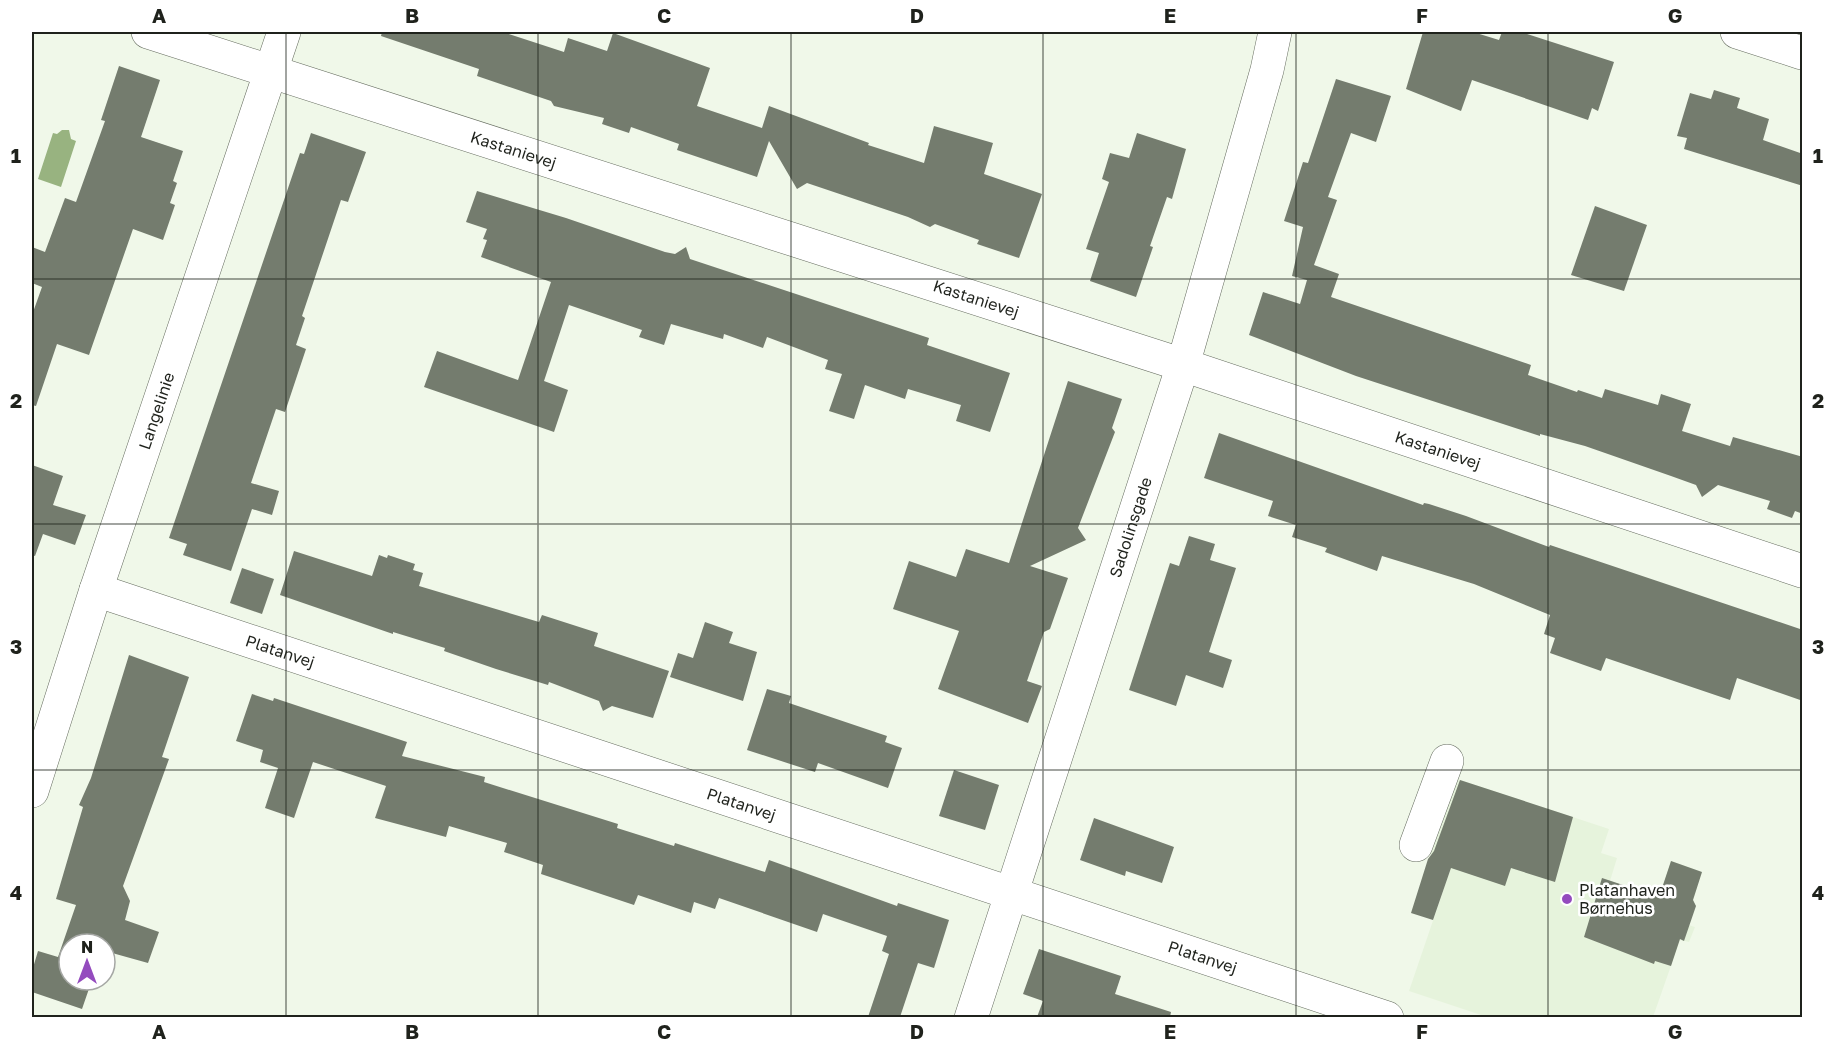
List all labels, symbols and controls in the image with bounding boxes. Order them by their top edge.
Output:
text: A [152,3,166,27]
text: B [405,3,419,27]
text: C [657,3,671,27]
text: D [910,3,924,27]
text: E [1164,3,1176,27]
text: F [1416,3,1428,27]
text: G [1668,3,1682,27]
street label: Kastanievej [468,126,559,173]
text: 1 [11,143,21,167]
text: 1 [1813,143,1823,167]
street label: Kastanievej [931,275,1022,322]
street label: Langelinie [134,370,179,452]
text: 2 [10,388,22,412]
text: 2 [1812,388,1824,412]
street label: Kastanievej [1393,426,1483,473]
street label: Sadolinsgade [1105,474,1156,580]
street label: Platanvej [243,630,317,672]
text: 3 [10,634,22,658]
text: 3 [1812,634,1824,658]
street label: Platanvej [704,783,779,825]
text: 4 [10,880,22,904]
place label: Platanhaven Børnehus [1579,880,1675,918]
text: 4 [1812,880,1824,904]
marker: Platanhaven Børnehus [1560,892,1574,906]
north arrow [57,932,117,992]
street label: Platanvej [1166,936,1240,978]
text: N [81,937,93,957]
text: A [152,1019,166,1043]
text: B [405,1019,419,1043]
text: C [657,1019,671,1043]
text: D [910,1019,924,1043]
text: E [1164,1019,1176,1043]
text: F [1416,1019,1428,1043]
text: G [1668,1019,1682,1043]

